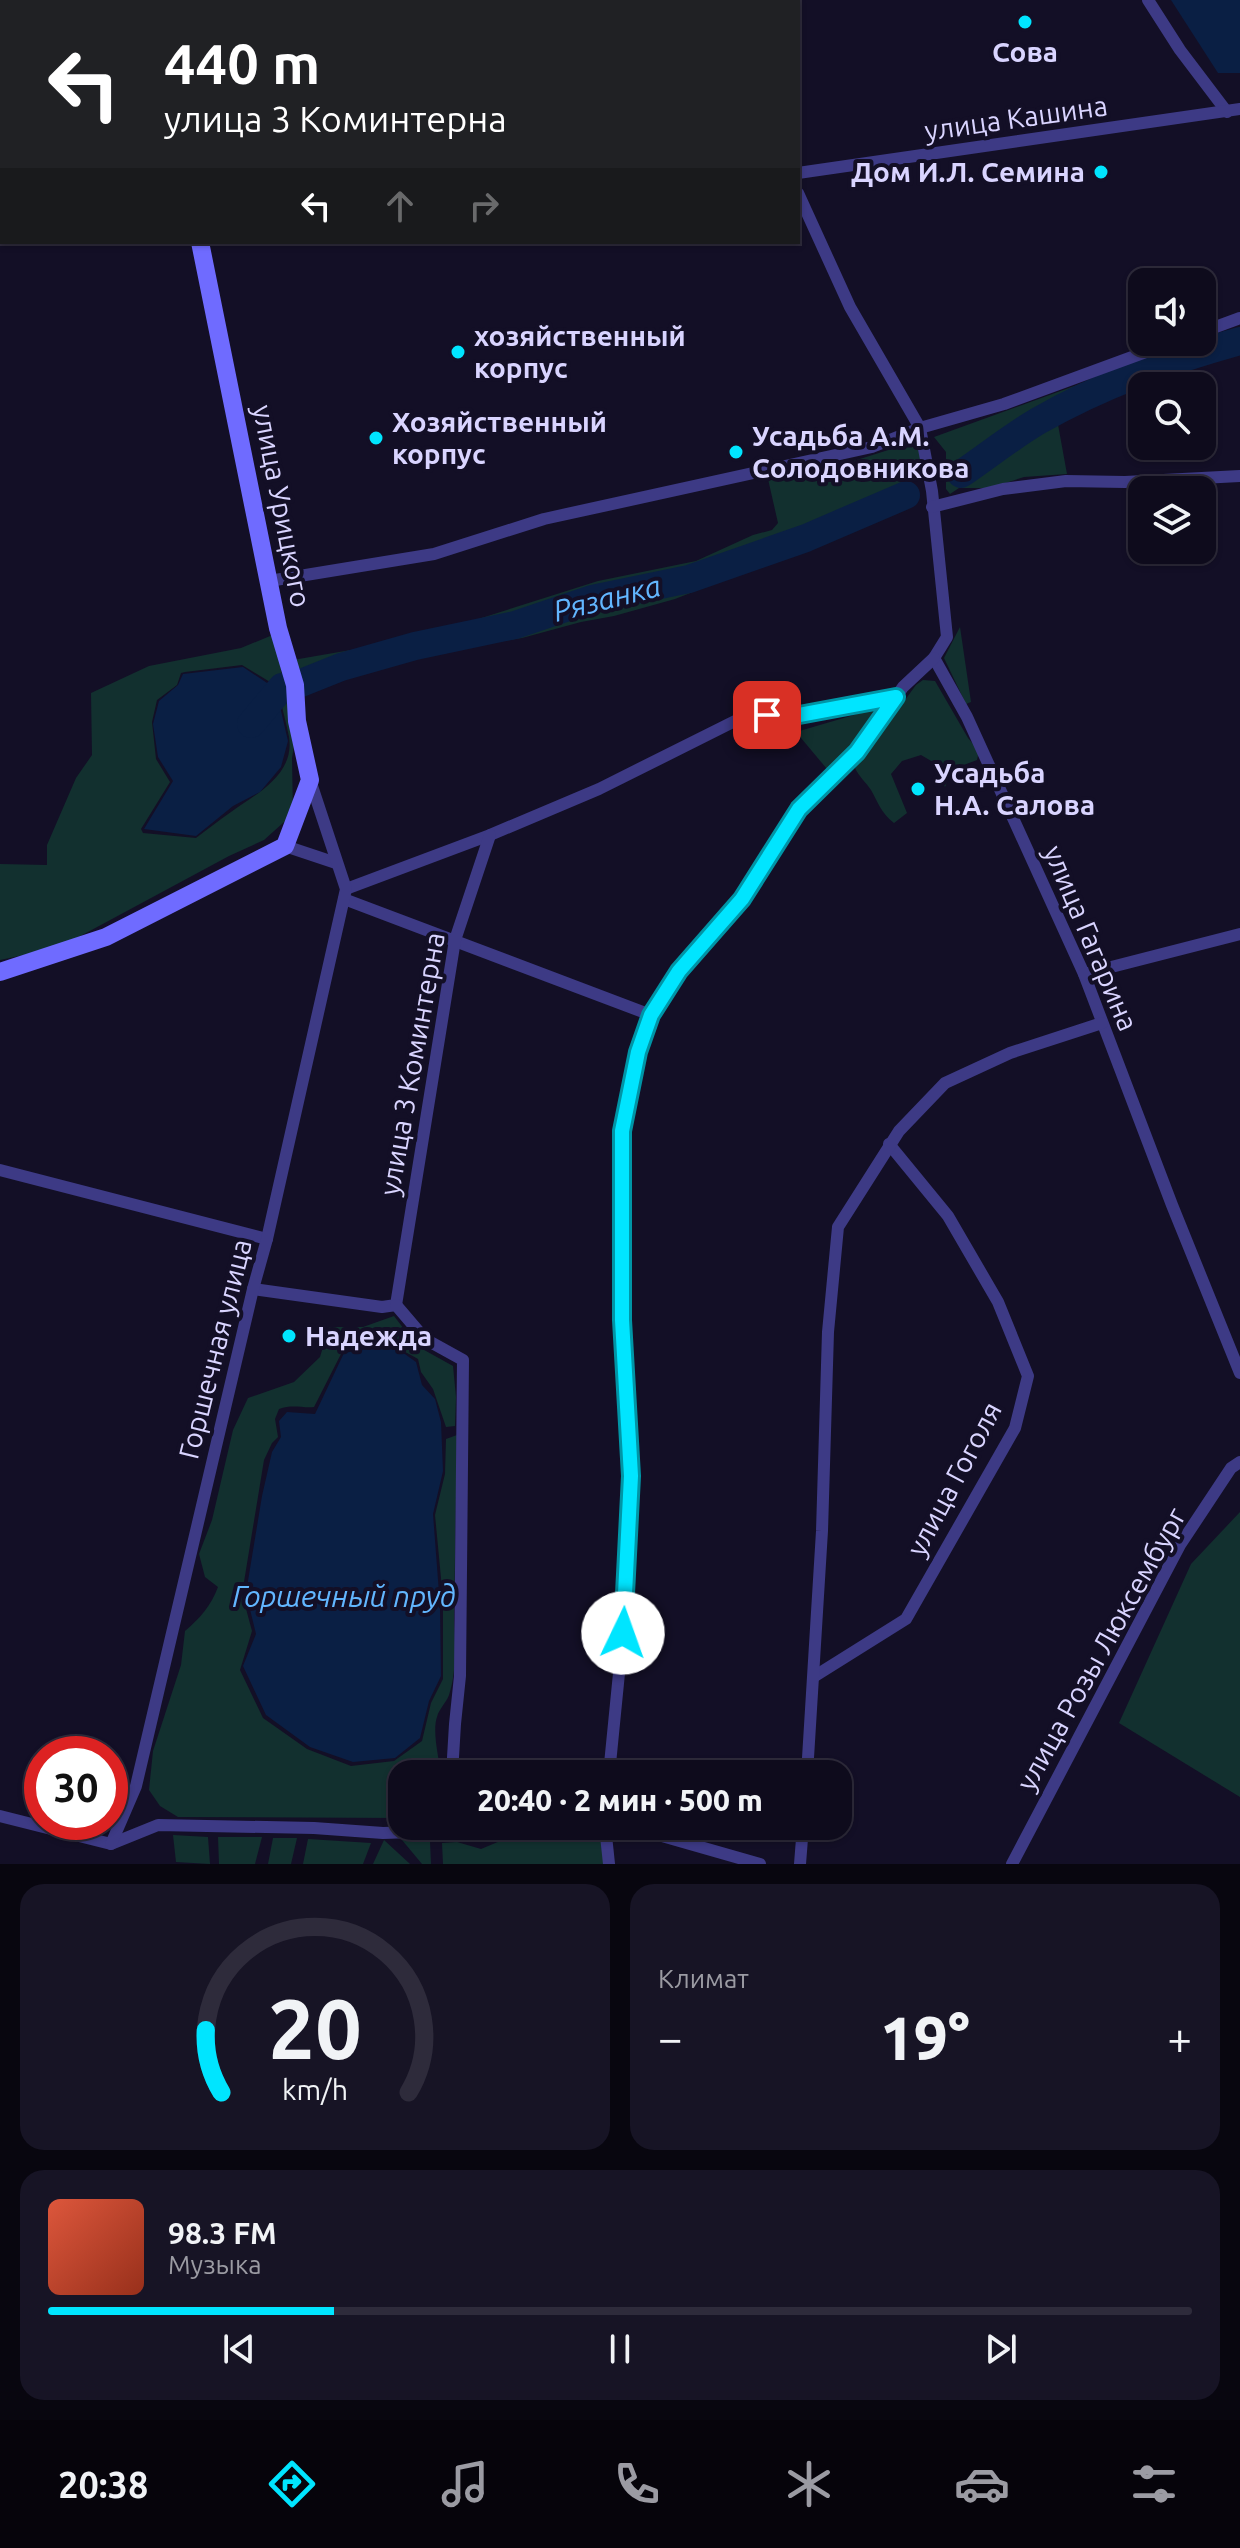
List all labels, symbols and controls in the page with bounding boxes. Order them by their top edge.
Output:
marker: Сова [1016,13,1034,31]
icon: left [32,32,136,136]
text: 440 m [164,32,320,95]
place label: Сова [992,36,1058,67]
street label: улица Кашина [922,89,1109,146]
text: улица 3 Коминтерна [164,98,507,139]
place label: Дом И.Л. Семина [851,156,1085,187]
marker: Дом И.Л. Семина [1092,163,1110,181]
icon: left [294,184,338,228]
icon: ahead [378,184,422,228]
icon: right [462,184,506,228]
map controls [1128,268,1216,564]
button: sound [1128,268,1216,356]
place label: хозяйственный корпус [474,320,686,383]
marker: хозяйственный корпус [449,343,467,361]
button: search [1128,372,1216,460]
street label: улица Урицкого [248,402,317,610]
place label: Хозяйственный корпус [392,406,607,469]
place label: Усадьба А.М. Солодовникова [752,420,969,483]
marker: Хозяйственный корпус [367,429,385,447]
marker: Усадьба А.М. Солодовникова [727,443,745,461]
button: layers [1128,476,1216,564]
water label: Рязанка [549,568,664,628]
pin [733,681,801,749]
icon: arrive [745,693,789,737]
place label: Усадьба Н.А. Салова [934,757,1095,820]
marker: Усадьба Н.А. Салова [909,780,927,798]
street label: улица Гагарина [1038,840,1144,1035]
street label: улица 3 Коминтерна [373,930,450,1198]
street label: Горшечная улица [172,1236,257,1462]
place label: Надежда [305,1320,432,1351]
marker: Надежда [280,1327,298,1345]
street label: улица Гоголя [900,1397,1007,1561]
street label: улица Розы Люксембург [1010,1502,1191,1795]
water label: Горшечный пруд [232,1579,456,1613]
position arrow [581,1591,665,1675]
speed limit sign: 30 [24,1736,128,1840]
text: 20:40 · 2 мин · 500 m [477,1783,763,1817]
text: Климат [658,1964,749,1993]
text: 20 [268,1981,362,2075]
text: 19° [880,2004,970,2071]
text: − [658,2013,683,2062]
text: + [1167,2013,1192,2062]
text: km/h [282,2073,348,2105]
text: 98.3 FM [168,2216,277,2250]
text: Музыка [168,2250,262,2279]
icon: previous [217,2327,261,2371]
icon: pause [598,2327,642,2371]
icon: next [979,2327,1023,2371]
icon: directions [264,2456,320,2512]
icon: music [437,2456,493,2512]
icon: phone [609,2456,665,2512]
icon: climate [781,2456,837,2512]
icon: car [954,2456,1010,2512]
icon: filters [1126,2456,1182,2512]
text: 20:38 [58,2464,148,2505]

